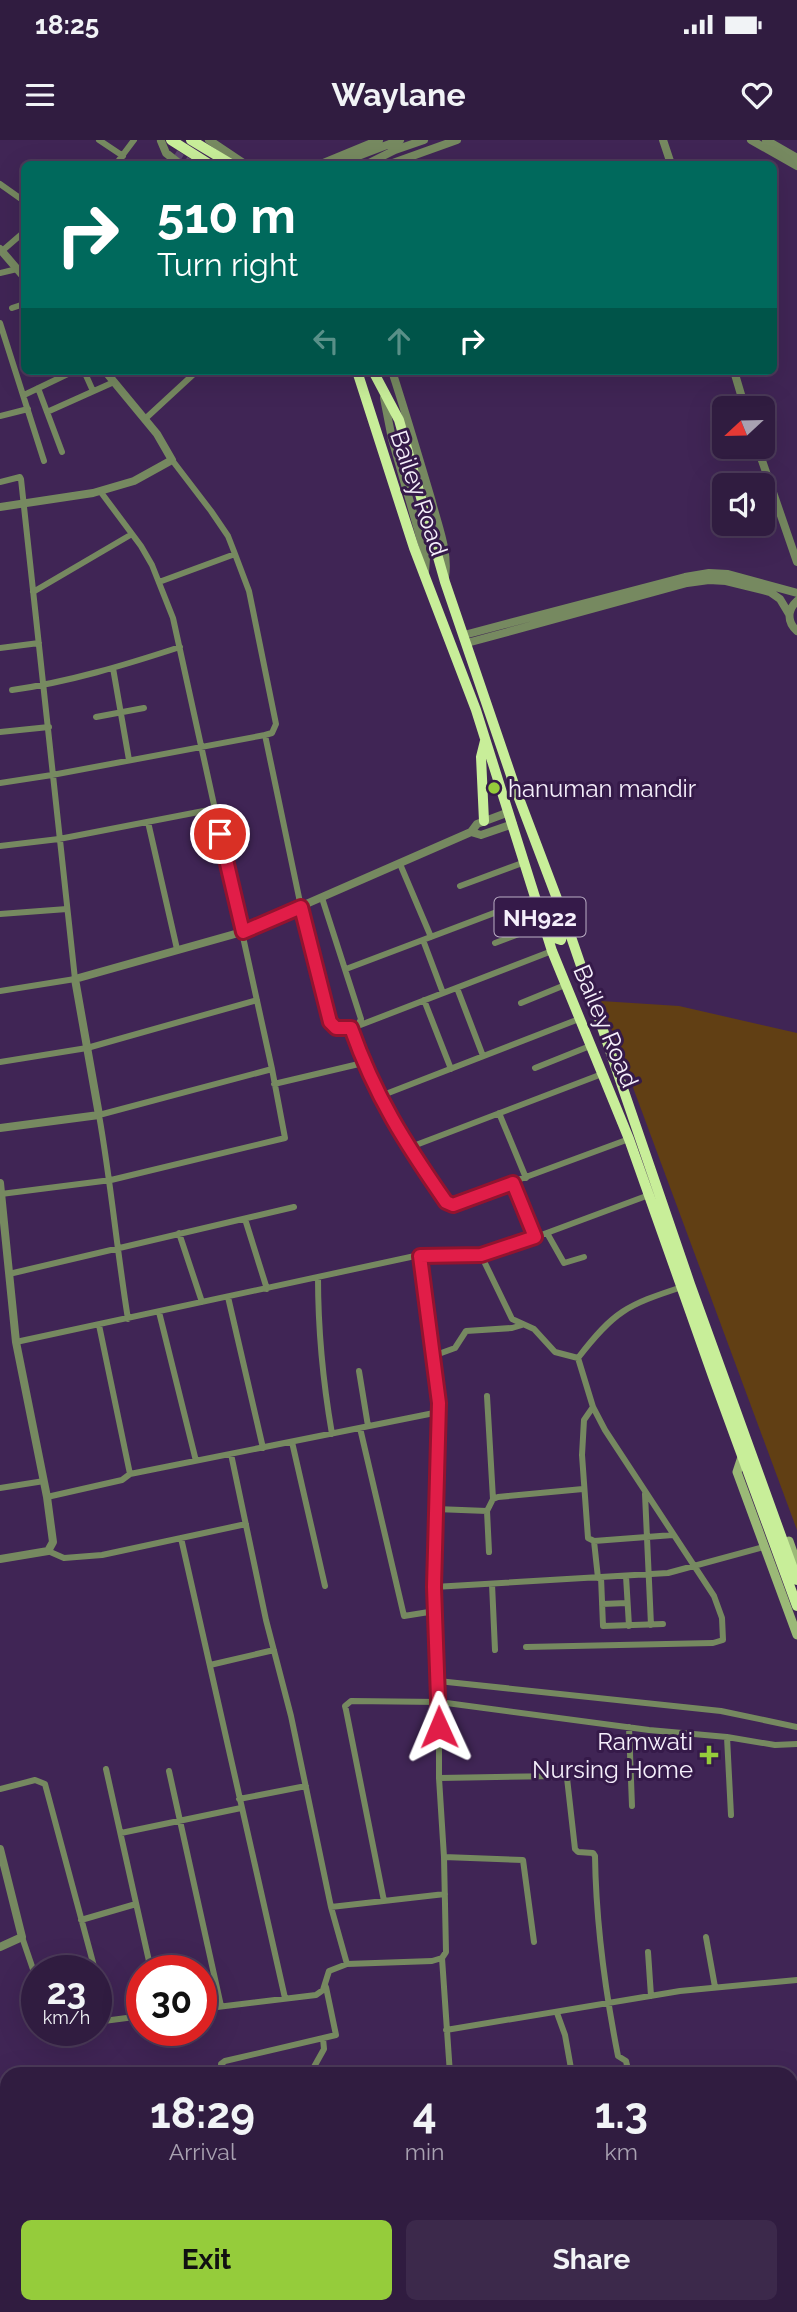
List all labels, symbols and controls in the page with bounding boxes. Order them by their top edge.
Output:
text: 18:25 [35,10,99,40]
icon: menu [21,76,59,114]
text: Waylane [331,76,466,113]
icon: heart [738,76,776,114]
text: 510 m [157,187,296,244]
icon: right [42,189,133,280]
text: Turn right [157,246,298,283]
icon: left [307,322,345,360]
icon: ahead [380,322,418,360]
icon: right [453,322,491,360]
north arrow [712,396,775,458]
map controls [712,396,775,536]
street label: Bailey Road [384,427,454,559]
button: sound [712,473,775,536]
place label: hanuman mandir [508,774,697,803]
marker: hanuman mandir [486,780,502,796]
pin [190,804,250,864]
icon: arrive [201,815,239,853]
road number: NH922 [494,898,586,936]
street label: Bailey Road [567,960,645,1092]
position arrow [402,1690,476,1764]
place label: Ramwati Nursing Home [532,1727,693,1784]
marker: Ramwati Nursing Home [699,1745,719,1765]
speed limit sign: 30 [126,1955,217,2046]
text: 23 [47,1971,86,2012]
text: km/h [43,2007,90,2028]
text: 18:29 [150,2089,255,2138]
text: 4 [413,2089,437,2138]
text: 1.3 [594,2089,648,2138]
text: Arrival [169,2138,236,2165]
text: min [405,2138,444,2165]
text: km [605,2138,638,2165]
button: Exit [21,2220,392,2300]
button: Share [406,2220,777,2300]

